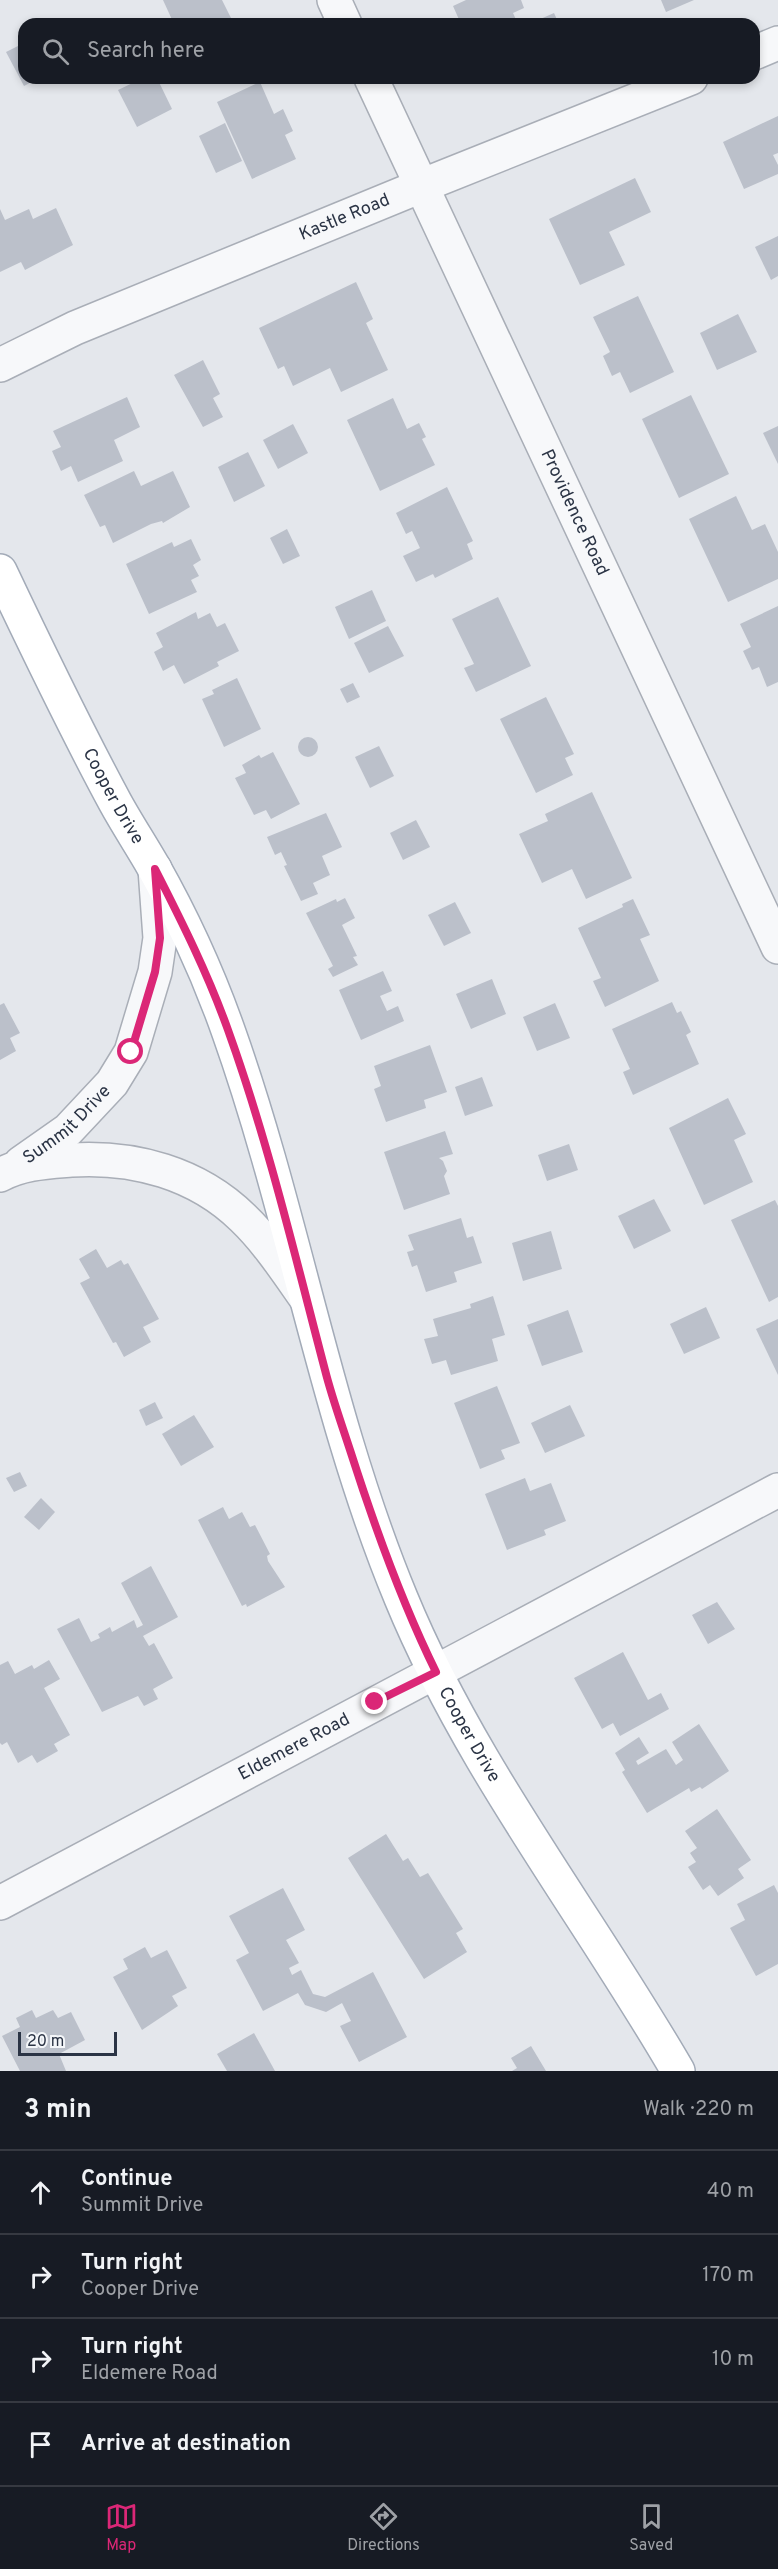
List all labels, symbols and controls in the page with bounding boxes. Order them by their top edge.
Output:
search box [18,18,760,84]
icon: search [39,35,72,68]
text: Search here [87,38,205,65]
street label: Kastle Road [296,188,393,246]
street label: Providence Road [535,446,614,580]
street label: Cooper Drive [77,744,149,849]
route start [117,1038,143,1064]
street label: Summit Drive [18,1080,116,1170]
street label: Cooper Drive [433,1683,505,1787]
route end [361,1688,387,1714]
street label: Eldemere Road [234,1708,354,1786]
scale bar [18,2029,117,2056]
text: 20 m [27,2032,64,2052]
text: 3 min [24,2094,92,2127]
text: Walk · 220 m [643,2097,754,2123]
text: Continue [81,2166,172,2193]
icon: ahead [24,2176,57,2209]
text: 40 m [707,2179,754,2205]
text: Summit Drive [81,2193,203,2219]
text: Turn right [81,2250,183,2277]
icon: right [24,2260,57,2293]
text: 170 m [702,2263,754,2289]
text: Cooper Drive [81,2277,199,2303]
text: Turn right [81,2334,183,2361]
icon: right [24,2344,57,2377]
text: 10 m [712,2347,754,2373]
text: Eldemere Road [81,2361,218,2387]
icon: arrive [24,2428,57,2461]
text: Arrive at destination [81,2431,291,2458]
tab: Map [105,2500,138,2556]
tab: Directions [347,2500,420,2556]
tab: Saved [629,2500,673,2556]

